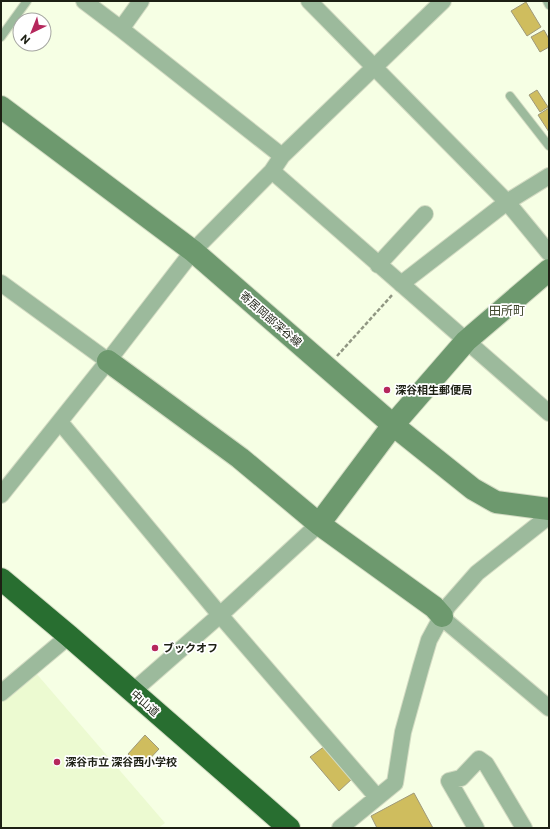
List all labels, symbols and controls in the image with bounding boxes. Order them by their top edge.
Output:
north arrow [12,12,52,52]
text: N [17,32,32,47]
street label: 寄居岡部深谷線 [238,288,305,349]
district label: 田所町 [489,303,525,317]
place label: 深谷相生郵便局 [395,383,472,396]
marker: 深谷相生郵便局 [382,385,392,395]
place label: ブックオフ [163,641,218,654]
marker: ブックオフ [150,643,160,653]
street label: 中山道 [129,687,162,718]
place label: 深谷市立 深谷西小学校 [65,755,177,768]
marker: 深谷市立 深谷西小学校 [52,757,62,767]

